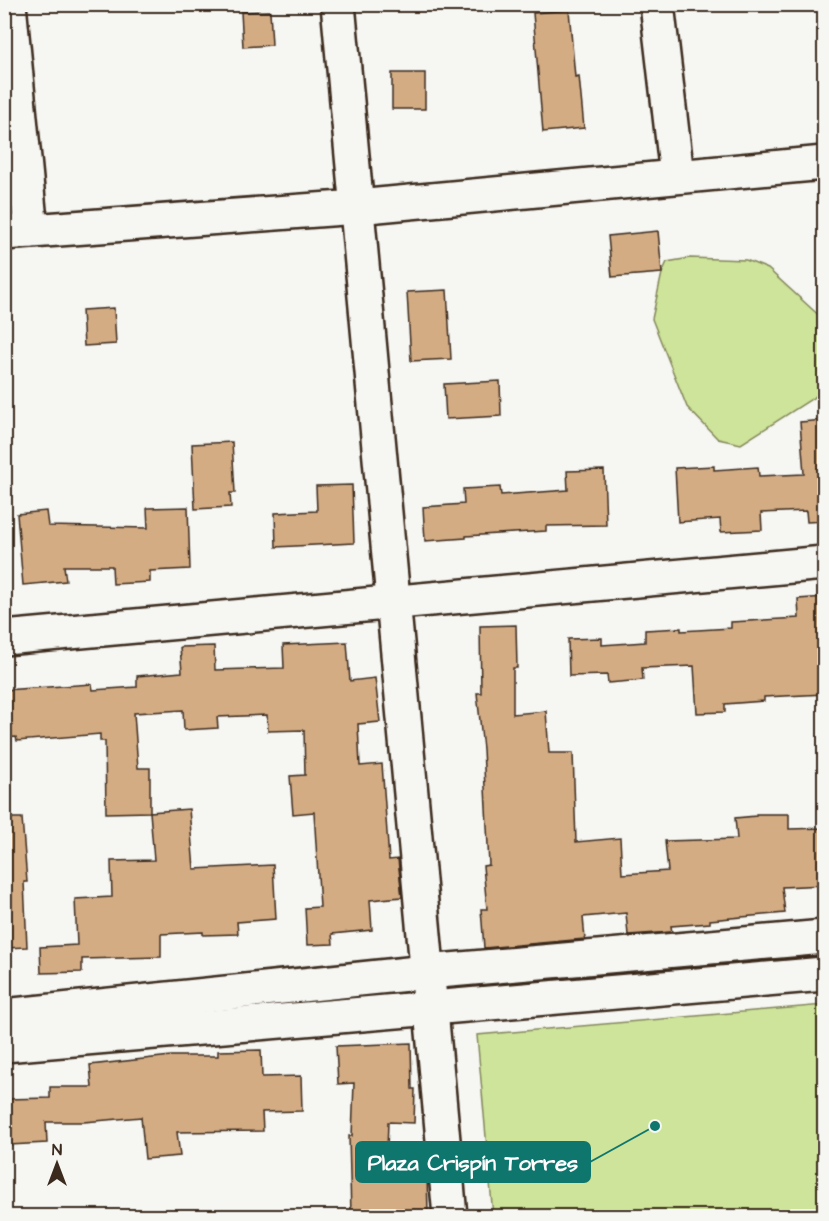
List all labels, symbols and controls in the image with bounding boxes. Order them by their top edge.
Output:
north arrow [27,1134,87,1194]
text: N [52,1139,62,1161]
callout: Plaza Crispín Torres [356,1142,590,1182]
text: Plaza Crispín Torres [368,1148,578,1179]

